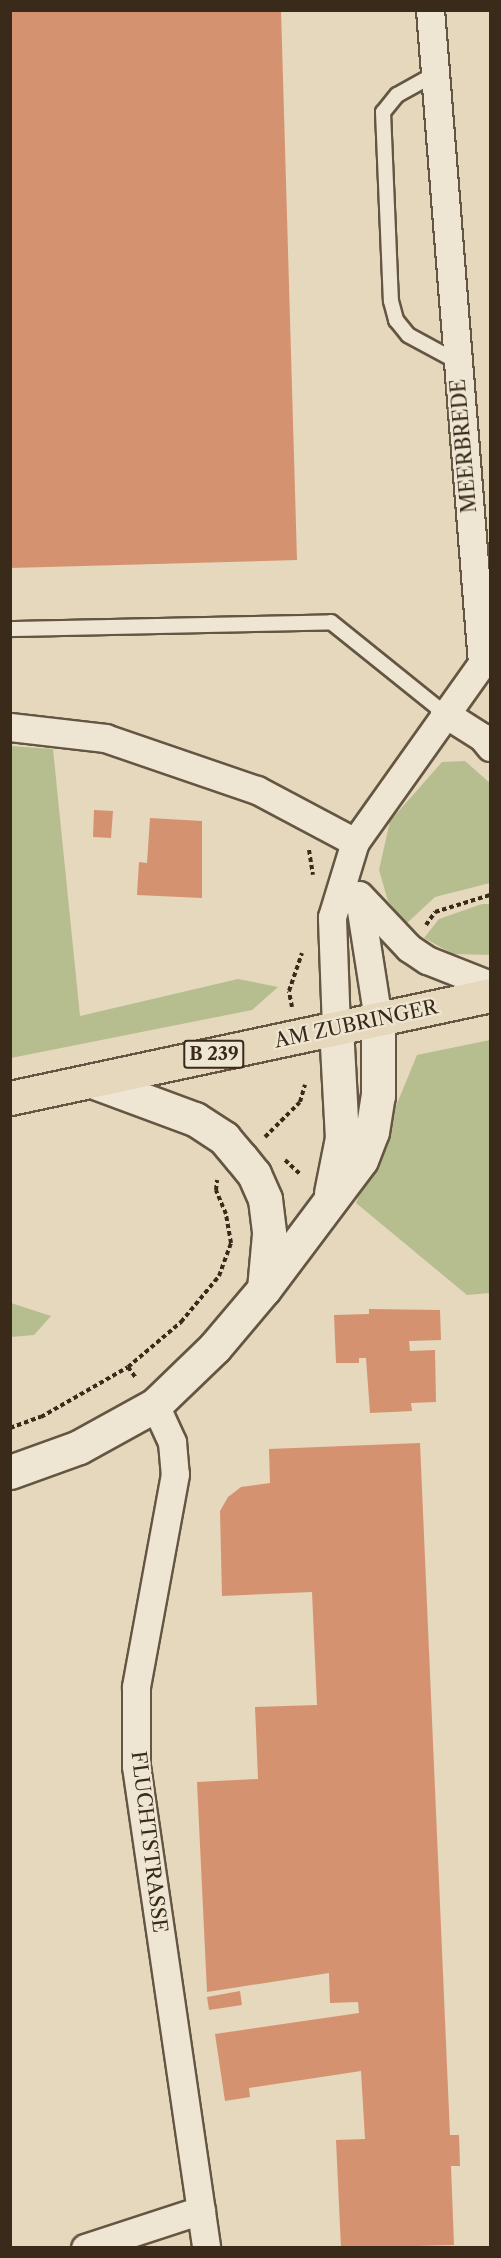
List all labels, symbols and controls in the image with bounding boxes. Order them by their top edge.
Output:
street label: MEERBREDE [446,378,482,514]
street label: AM ZUBRINGER [272,995,440,1053]
road number: B 239 [182,1039,246,1069]
street label: FLUCHTSTRASSE [126,1750,172,1934]

